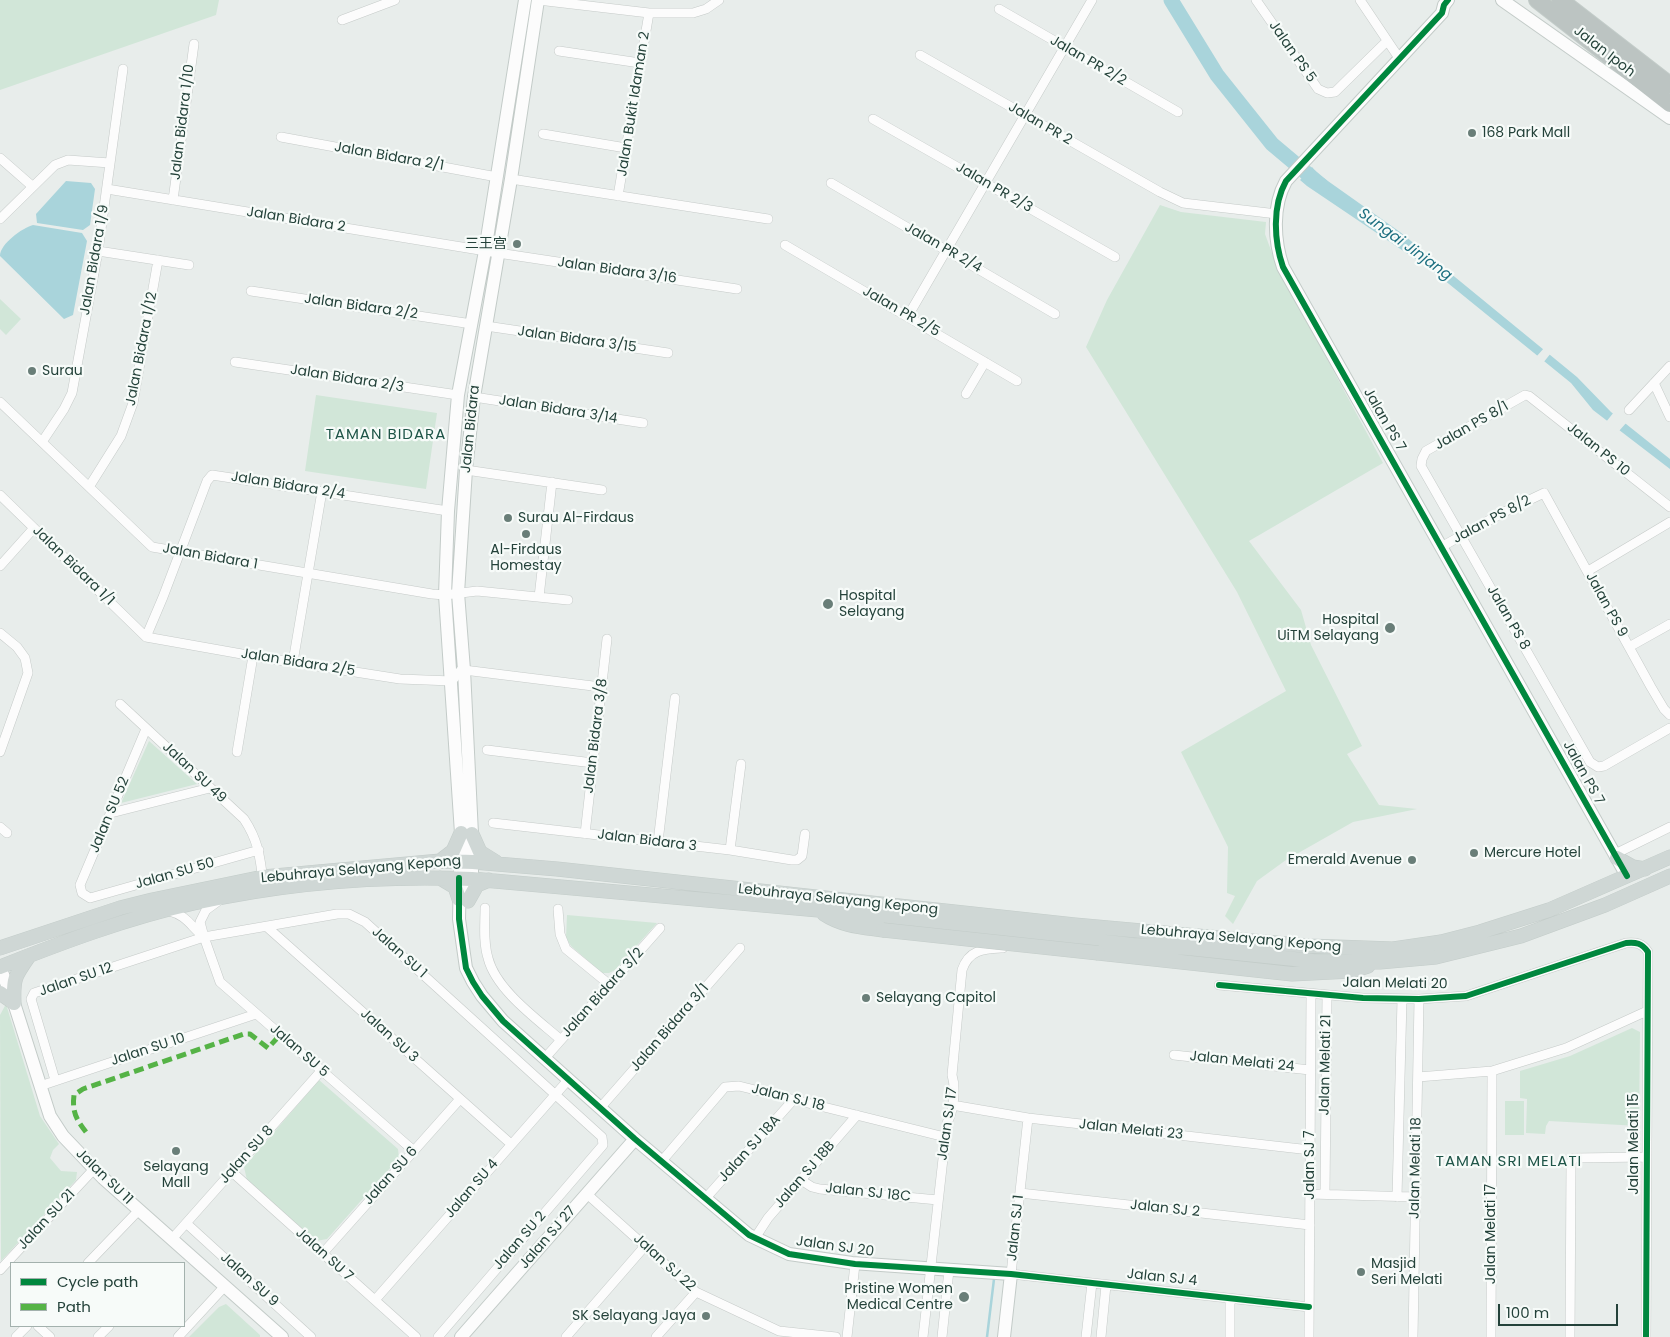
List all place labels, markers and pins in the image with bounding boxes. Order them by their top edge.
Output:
place label: 168 Park Mall [1482,125,1570,141]
marker: 168 Park Mall [1466,127,1478,139]
place label: 三王宫 [465,236,507,252]
marker: 三王宫 [511,238,523,250]
place label: Surau [42,363,83,379]
marker: Surau [26,365,38,377]
place label: Surau Al-Firdaus [518,510,634,526]
marker: Surau Al-Firdaus [502,512,514,524]
marker: Al-Firdaus Homestay [520,528,532,540]
place label: Al-Firdaus Homestay [490,542,562,574]
place label: Hospital Selayang [839,588,905,620]
marker: Hospital Selayang [821,597,835,611]
place label: Hospital UiTM Selayang [1277,612,1379,644]
marker: Hospital UiTM Selayang [1383,621,1397,635]
place label: Mercure Hotel [1484,845,1581,861]
marker: Mercure Hotel [1468,847,1480,859]
place label: Emerald Avenue [1288,852,1402,868]
marker: Emerald Avenue [1406,854,1418,866]
place label: Selayang Capitol [876,990,996,1006]
marker: Selayang Capitol [860,992,872,1004]
marker: Selayang Mall [170,1145,182,1157]
place label: Selayang Mall [143,1159,209,1192]
place label: Masjid Seri Melati [1371,1256,1442,1288]
marker: Masjid Seri Melati [1355,1266,1367,1278]
place label: Pristine Women Medical Centre [844,1281,953,1314]
marker: Pristine Women Medical Centre [957,1290,971,1304]
place label: SK Selayang Jaya [572,1308,696,1324]
marker: SK Selayang Jaya [700,1310,712,1322]

